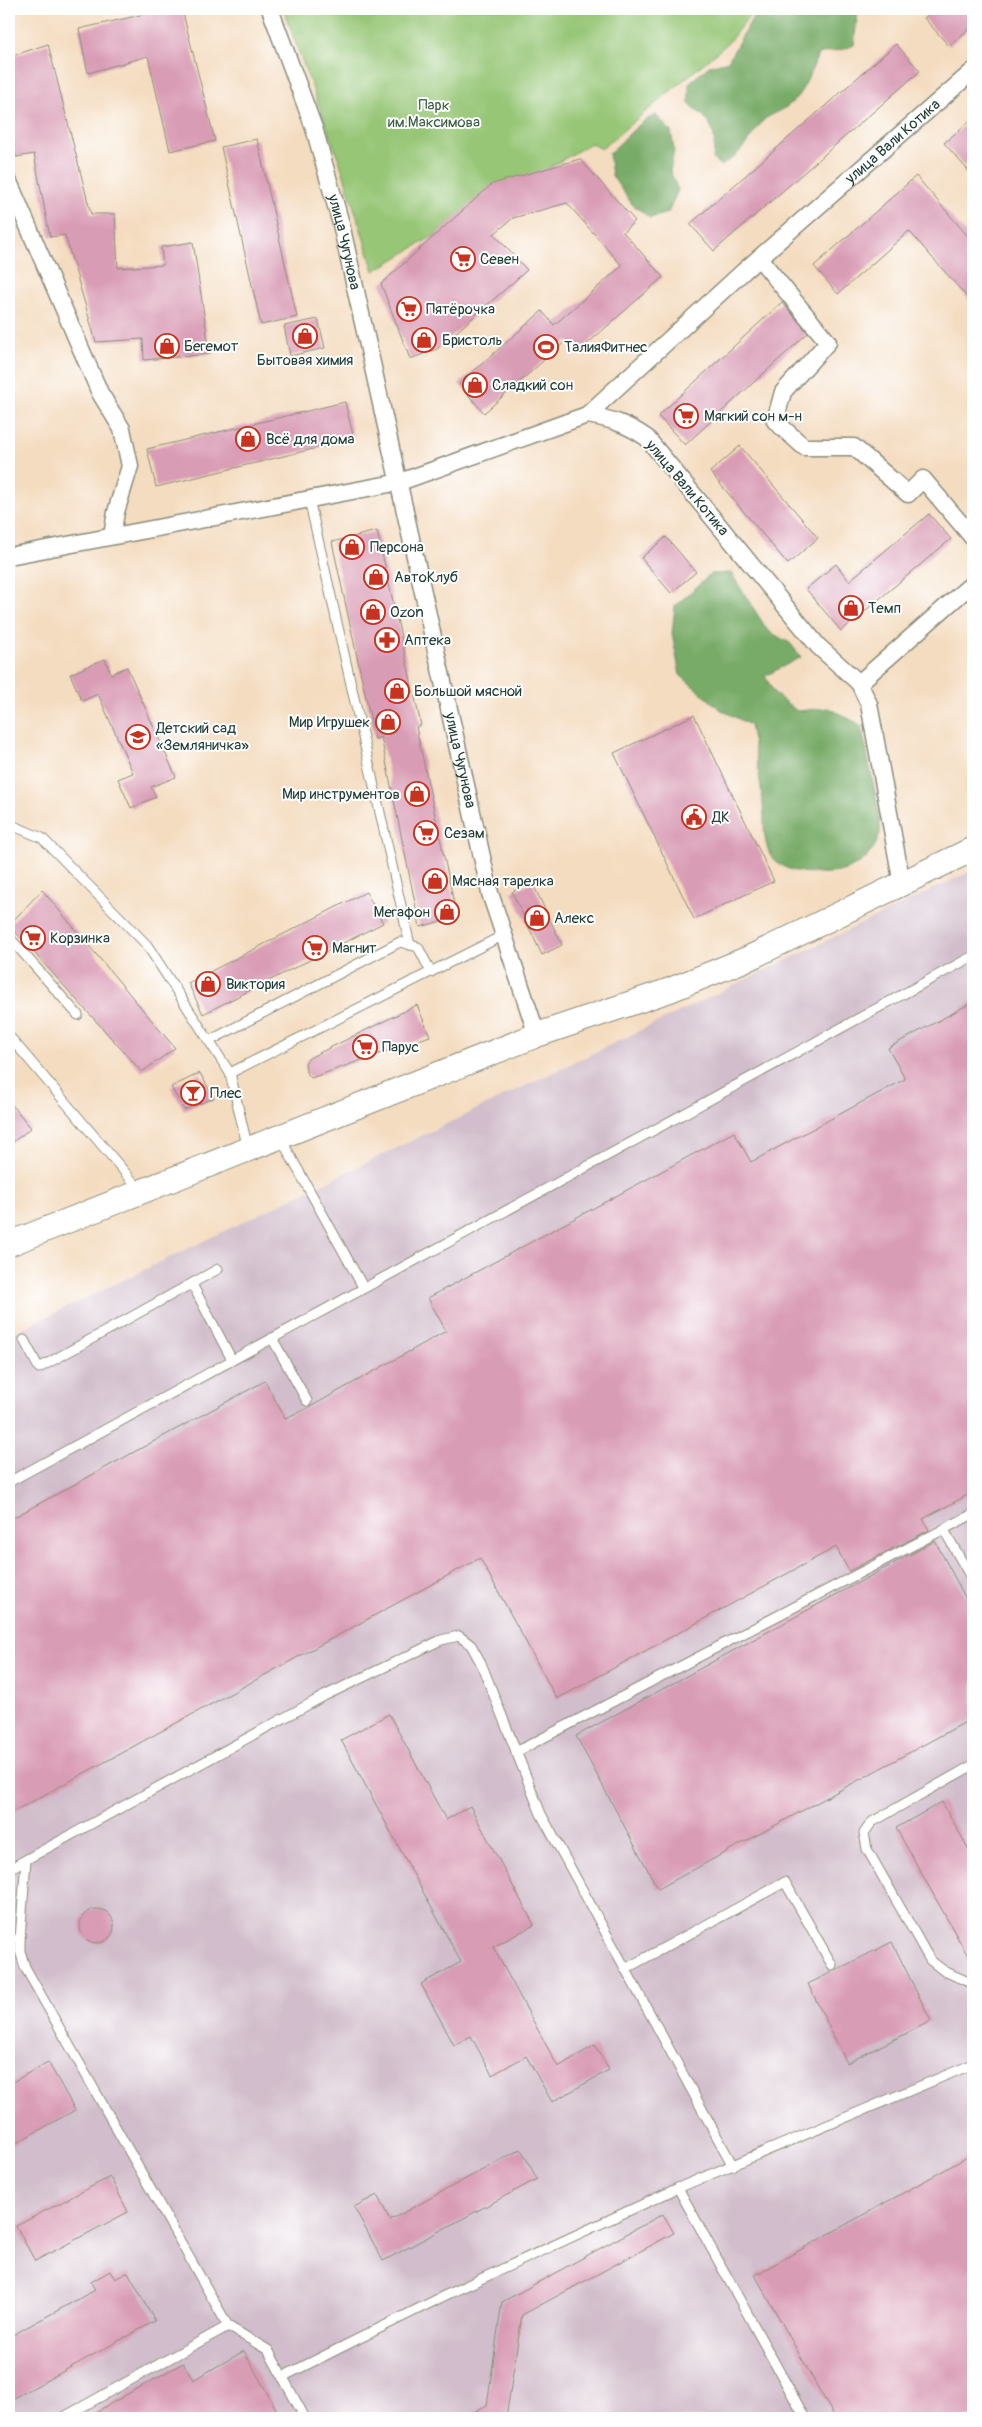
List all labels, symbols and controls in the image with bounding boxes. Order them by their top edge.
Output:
street label: улица Вали Котика [841,95,944,188]
park label: Парк им.Максимова [388,96,480,132]
street label: улица Чугунова [323,191,365,292]
supermarket icon: Севен [450,246,476,272]
place label: Севен [480,250,519,269]
supermarket icon: Пятёрочка [396,296,422,322]
place label: Пятёрочка [426,300,495,319]
shop icon: Бытовая химия [292,323,318,349]
shop icon: Бристоль [411,327,437,353]
place label: Бристоль [442,331,503,350]
shop icon: Бегемот [154,333,180,359]
sports icon: ТалияФитнес [533,334,559,360]
place label: Бегемот [184,337,239,356]
place label: ТалияФитнес [564,338,648,357]
place label: Бытовая химия [257,351,353,370]
shop icon: Сладкий сон [462,372,488,398]
place label: Сладкий сон [492,376,573,395]
supermarket icon: Мягкий сон м-н [673,403,699,429]
place label: Мягкий сон м-н [704,407,802,426]
shop icon: Всё для дома [235,426,261,452]
place label: Всё для дома [266,430,355,449]
street label: улица Вали Котика [641,435,733,540]
shop icon: Персона [339,534,365,560]
place label: Персона [370,538,424,557]
shop icon: АвтоКлуб [363,564,389,590]
place label: АвтоКлуб [394,568,459,587]
shop icon: Темп [838,595,864,621]
shop icon: Ozon [360,599,386,625]
place label: Темп [868,599,901,618]
place label: Ozon [390,603,424,622]
pharmacy icon: Аптека [374,627,400,653]
place label: Аптека [404,631,451,650]
shop icon: Большой мясной [384,678,410,704]
place label: Большой мясной [414,682,522,701]
shop icon: Мир Игрушек [375,709,401,735]
street label: улица Чугунова [440,710,480,810]
place label: Мир Игрушек [289,713,370,732]
place label: Детский сад «Земляничка» [155,719,249,755]
school or university icon: Детский сад «Земляничка» [125,724,151,750]
shop icon: Мир инструментов [404,781,430,807]
place label: Мир инструментов [282,785,400,804]
public building icon: ДК [681,804,707,830]
place label: ДК [711,808,730,827]
supermarket icon: Сезам [413,820,439,846]
place label: Сезам [444,824,485,843]
shop icon: Мясная тарелка [422,868,448,894]
place label: Мясная тарелка [452,872,554,891]
shop icon: Мегафон [434,899,460,925]
place label: Мегафон [374,903,430,922]
shop icon: Алекс [524,905,550,931]
place label: Алекс [554,909,595,928]
supermarket icon: Корзинка [20,925,46,951]
place label: Корзинка [50,929,110,948]
supermarket icon: Магнит [302,935,328,961]
place label: Магнит [332,939,377,958]
shop icon: Виктория [195,971,221,997]
place label: Виктория [226,975,285,994]
supermarket icon: Парус [352,1034,378,1060]
place label: Парус [382,1038,419,1057]
bar icon: Плес [180,1080,206,1106]
place label: Плес [210,1084,242,1103]

